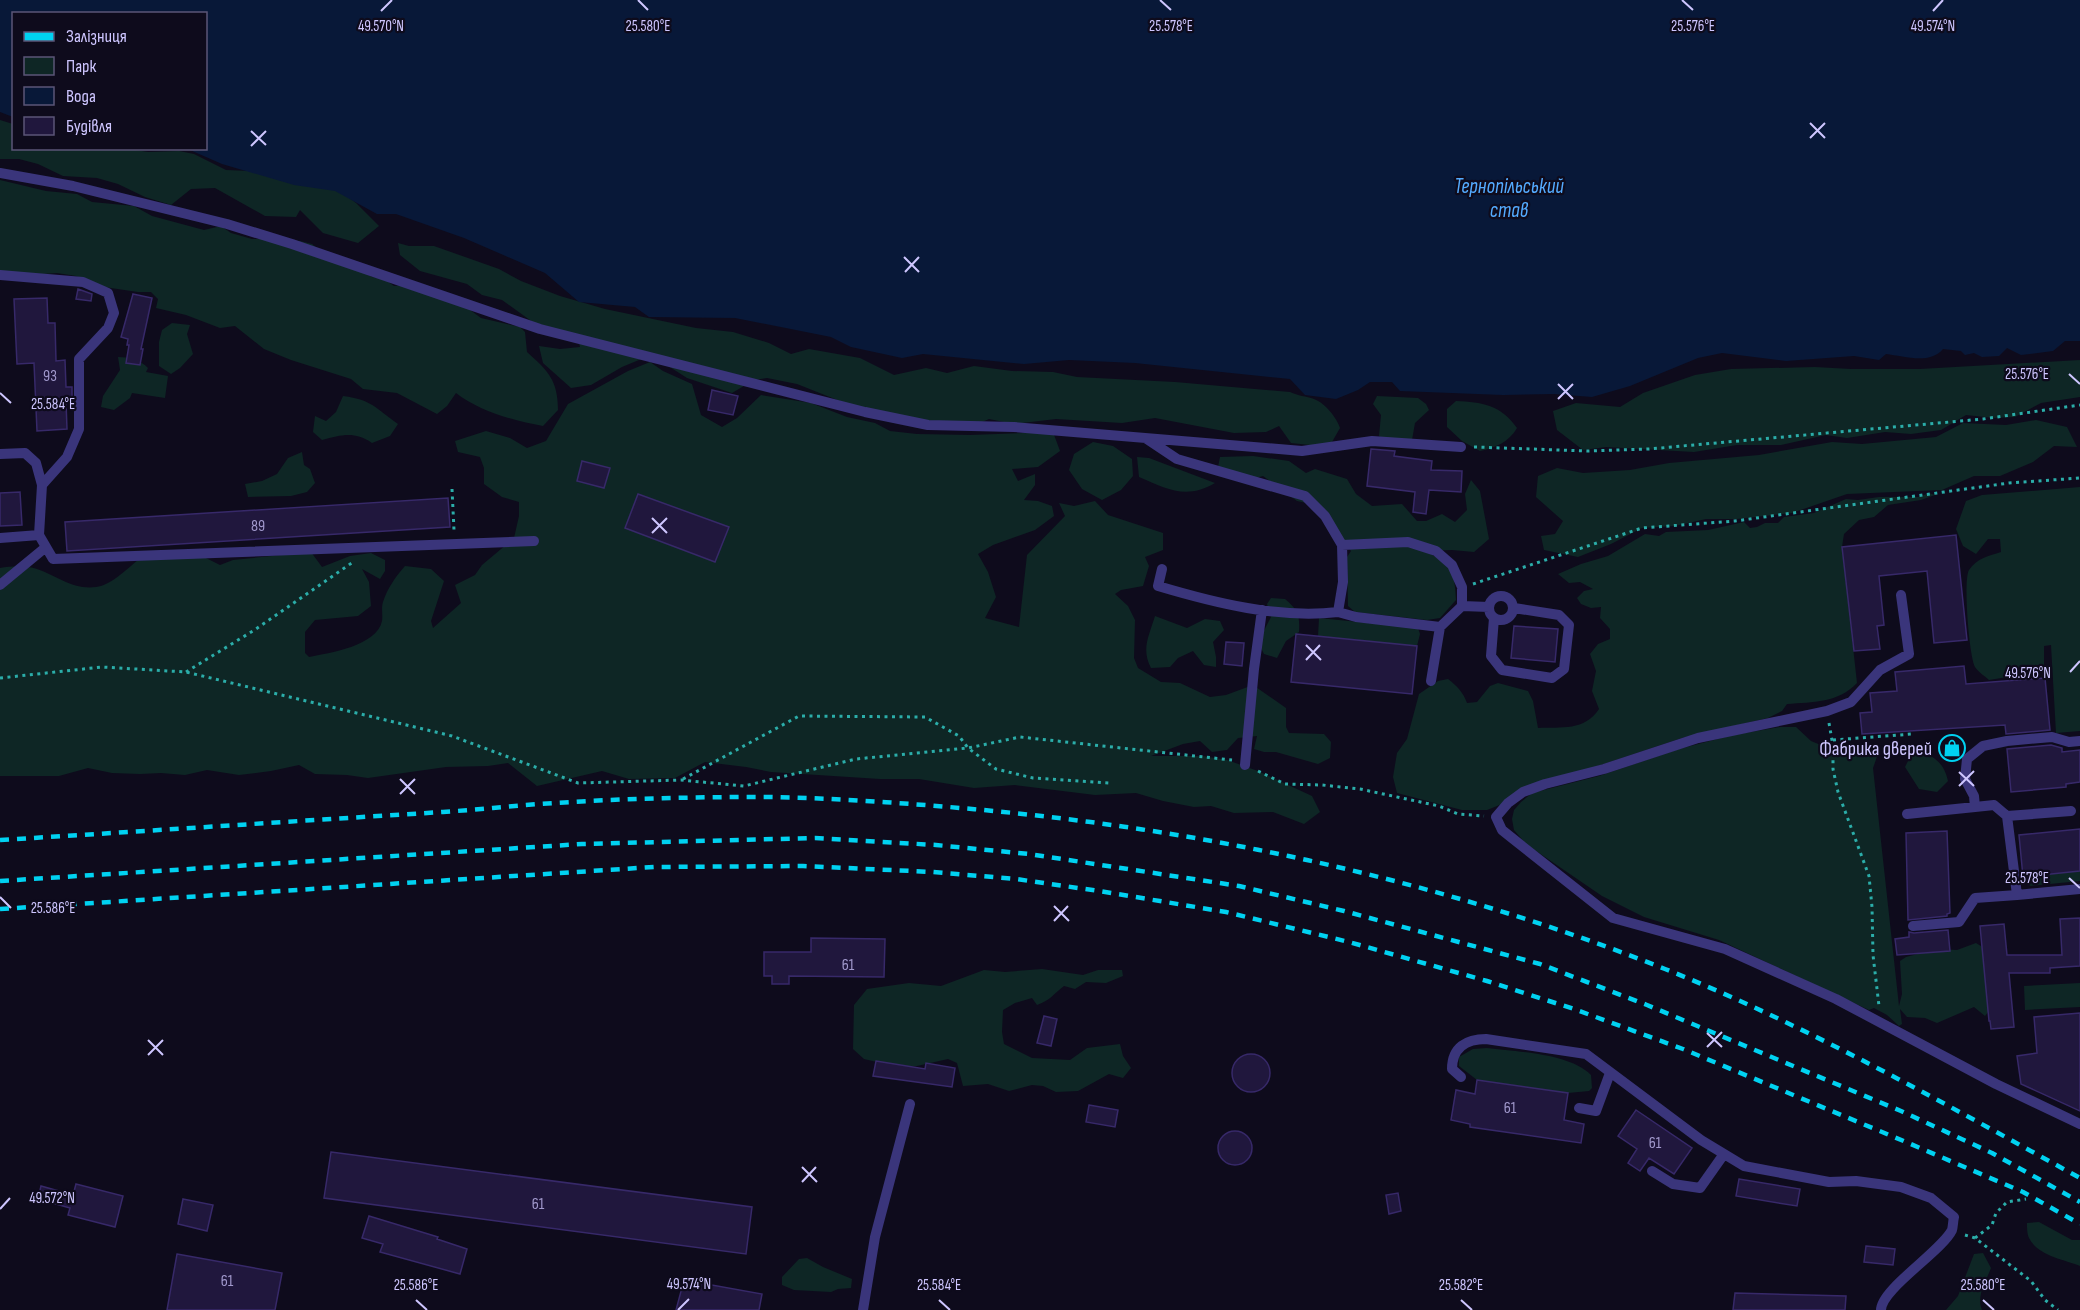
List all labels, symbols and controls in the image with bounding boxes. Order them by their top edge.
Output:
legend [12,12,207,150]
text: 49.570°N [358,17,404,36]
text: 25.580°E [626,17,670,36]
text: 25.578°E [1149,17,1193,36]
text: 25.576°E [1671,17,1715,36]
text: 49.574°N [1911,17,1955,36]
text: Залізниця [66,26,127,47]
text: Парк [66,56,97,77]
text: Вода [66,86,96,107]
text: Будівля [66,116,112,137]
water label: Тернопільський став [1454,174,1564,223]
text: 25.576°E [2005,365,2049,384]
house number: 93 [43,367,57,386]
text: 25.584°E [31,395,75,414]
house number: 89 [251,517,265,536]
text: 49.576°N [2005,664,2051,683]
shop icon: Фабрика дверей [1937,733,1967,763]
place label: Фабрика дверей [1819,737,1932,761]
text: 25.578°E [2005,869,2049,888]
text: 25.586°E [31,899,75,918]
house number: 61 [842,956,855,975]
house number: 61 [1504,1099,1517,1118]
house number: 61 [1649,1134,1662,1153]
text: 49.572°N [29,1189,75,1208]
house number: 61 [532,1195,545,1214]
house number: 61 [221,1272,234,1291]
text: 49.574°N [667,1275,711,1294]
text: 25.586°E [394,1276,438,1295]
text: 25.584°E [917,1276,961,1295]
text: 25.582°E [1439,1276,1483,1295]
text: 25.580°E [1961,1276,2005,1295]

